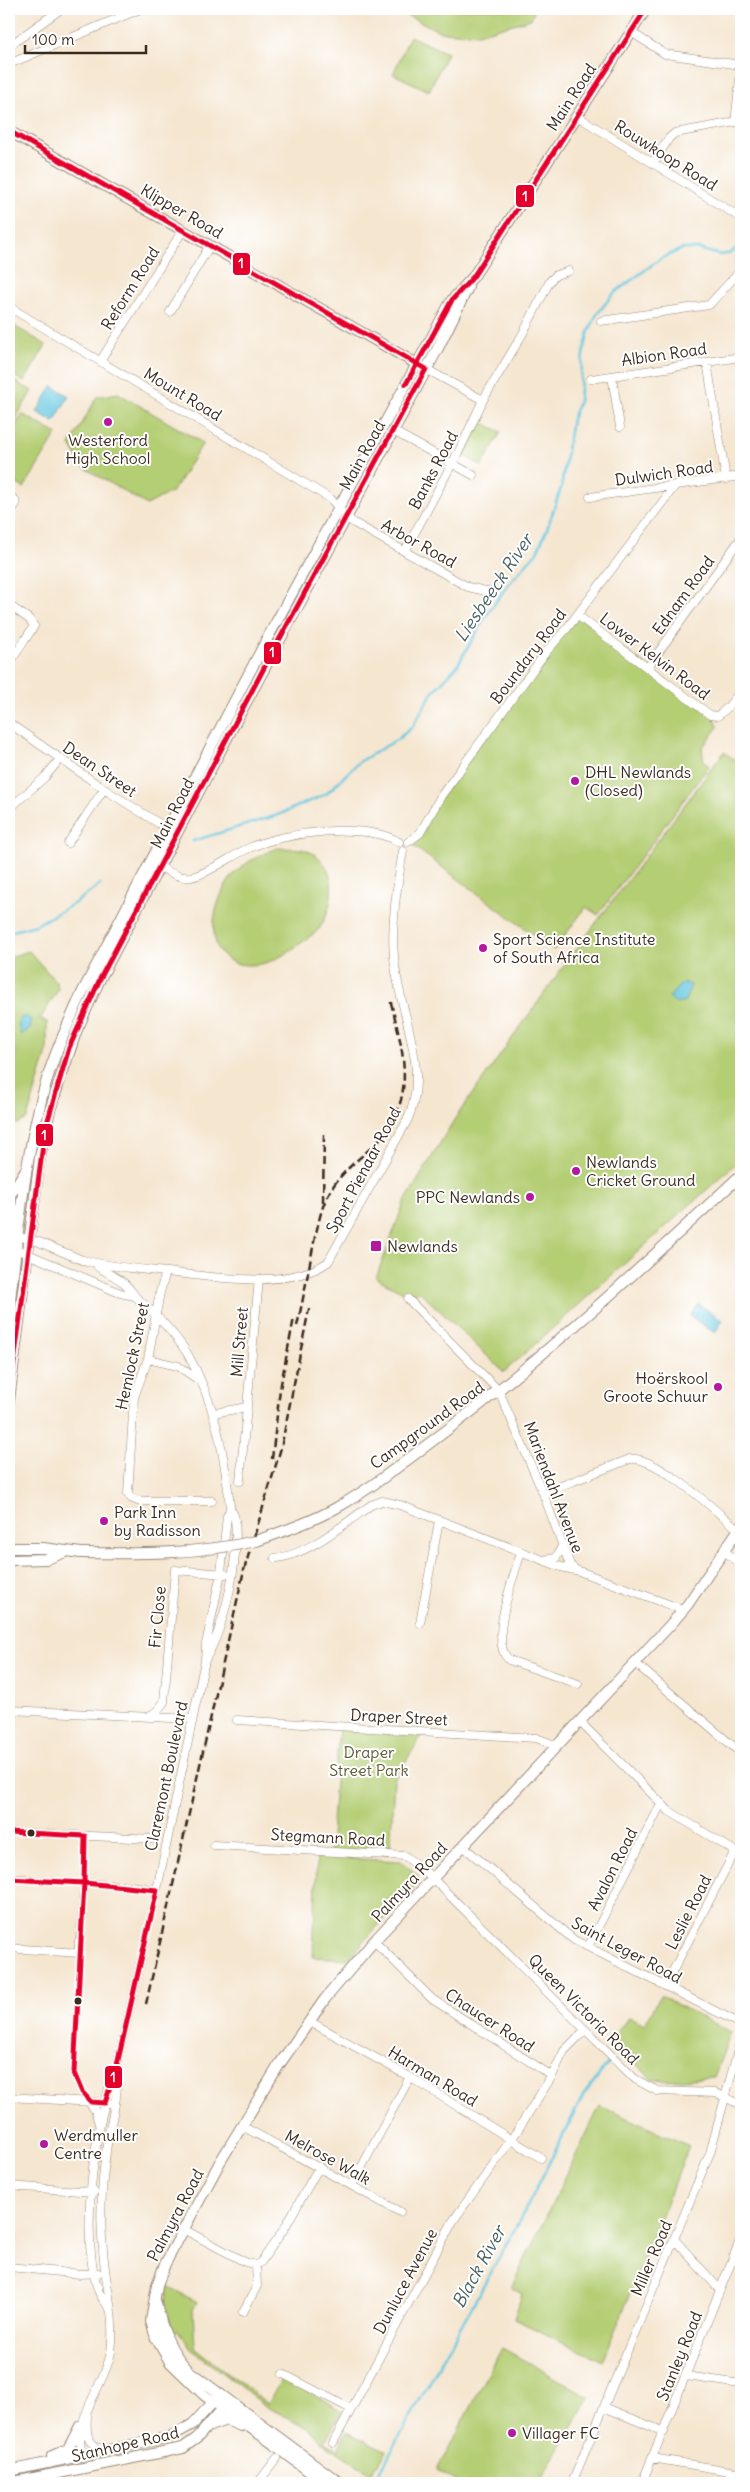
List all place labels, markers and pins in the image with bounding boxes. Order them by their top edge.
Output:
marker: Westerford High School [102,416,114,428]
place label: Westerford High School [66,430,150,468]
place label: DHL Newlands (Closed) [585,762,691,800]
marker: DHL Newlands (Closed) [569,775,581,787]
place label: Sport Science Institute of South Africa [493,929,656,967]
marker: Sport Science Institute of South Africa [477,942,489,954]
place label: Newlands Cricket Ground [586,1152,696,1190]
marker: Newlands Cricket Ground [570,1165,582,1177]
place label: PPC Newlands [416,1187,520,1207]
marker: PPC Newlands [524,1191,536,1203]
place label: Newlands [387,1236,458,1256]
marker: Newlands [369,1239,383,1253]
place label: Hoërskool Groote Schuur [603,1368,708,1406]
marker: Hoërskool Groote Schuur [712,1381,724,1393]
place label: Park Inn by Radisson [114,1502,201,1540]
marker: Park Inn by Radisson [98,1515,110,1527]
unlabelled marker [26,1828,36,1838]
unlabelled marker [73,1996,83,2006]
place label: Werdmuller Centre [54,2125,138,2163]
marker: Werdmuller Centre [38,2138,50,2150]
place label: Villager FC [522,2423,599,2443]
marker: Villager FC [506,2427,518,2439]

